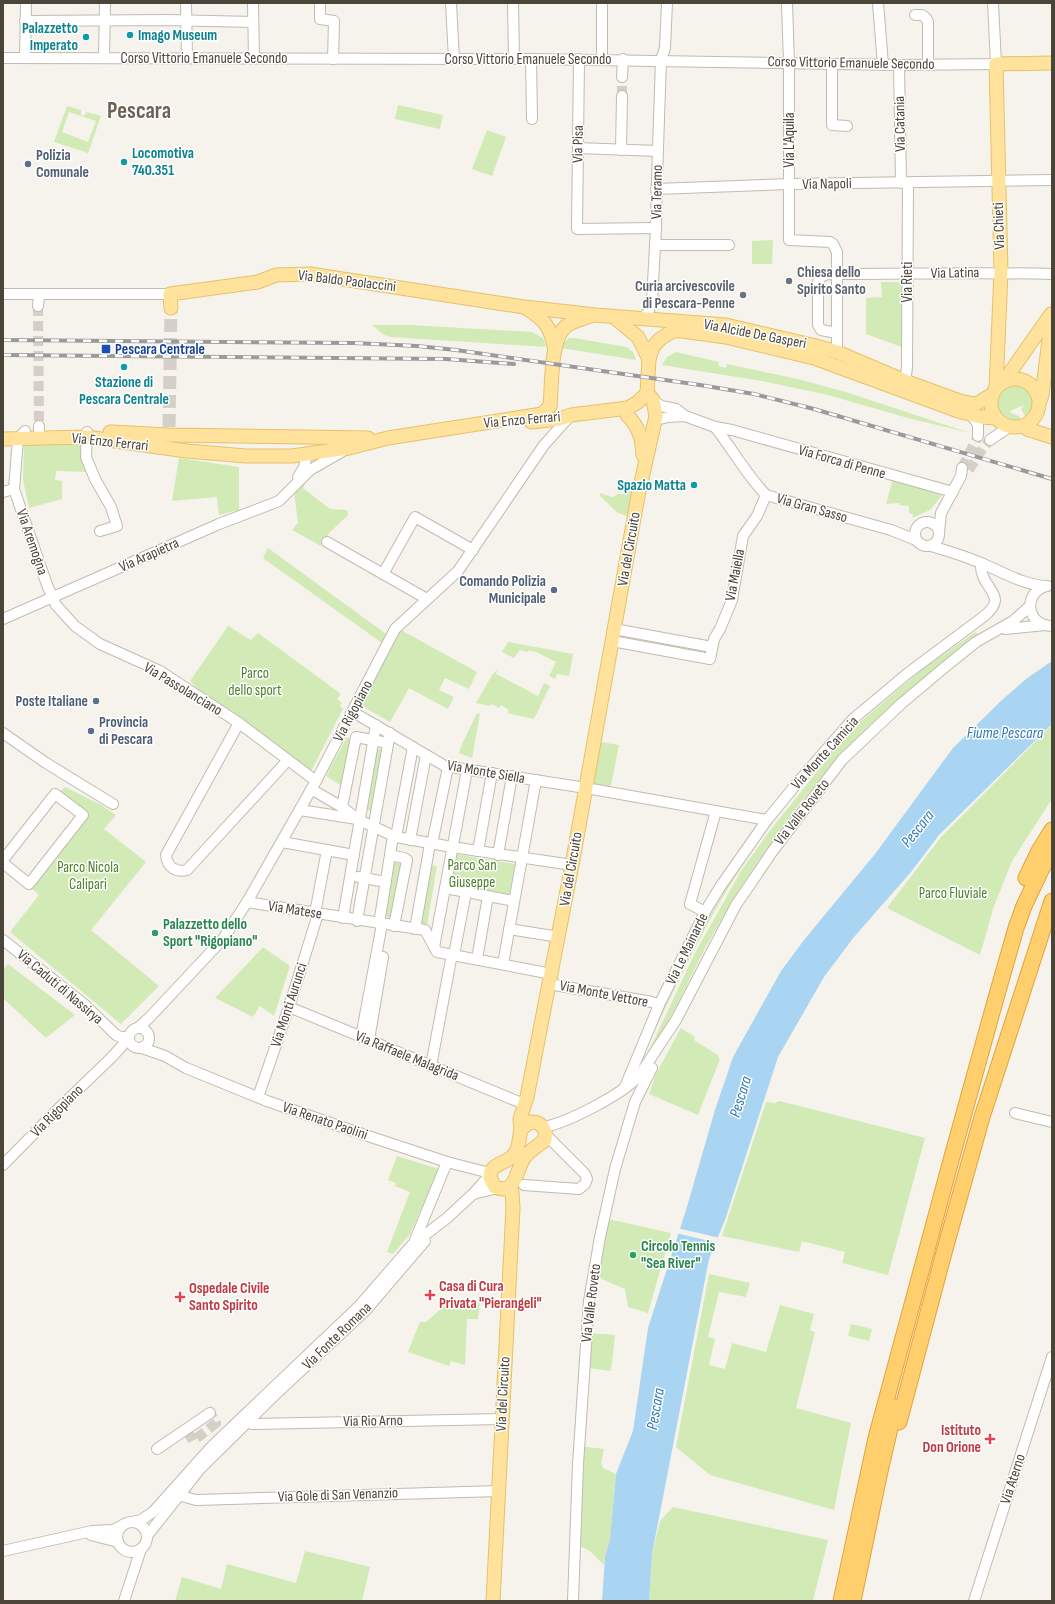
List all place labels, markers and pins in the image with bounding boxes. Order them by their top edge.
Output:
place label: Palazzetto Imperato [22,19,78,55]
place label: Imago Museum [138,26,217,45]
marker: Imago Museum [125,30,135,40]
marker: Palazzetto Imperato [81,32,91,42]
place label: Locomotiva 740.351 [132,144,194,180]
place label: Polizia Comunale [36,146,89,182]
marker: Locomotiva 740.351 [119,157,129,167]
marker: Polizia Comunale [23,159,33,169]
place label: Chiesa dello Spirito Santo [797,263,866,299]
marker: Chiesa dello Spirito Santo [784,276,794,286]
place label: Curia arcivescovile di Pescara-Penne [635,277,735,313]
marker: Curia arcivescovile di Pescara-Penne [738,290,748,300]
place label: Pescara Centrale [115,340,205,359]
marker: Pescara Centrale [100,343,112,355]
marker: Stazione di Pescara Centrale [119,362,129,372]
place label: Stazione di Pescara Centrale [79,373,169,409]
place label: Spazio Matta [617,476,686,495]
marker: Spazio Matta [689,480,699,490]
place label: Comando Polizia Municipale [459,572,546,608]
marker: Comando Polizia Municipale [549,585,559,595]
place label: Poste Italiane [15,692,88,711]
marker: Poste Italiane [91,696,101,706]
place label: Provincia di Pescara [99,713,153,749]
marker: Provincia di Pescara [86,726,96,736]
place label: Palazzetto dello Sport "Rigopiano" [163,915,257,951]
marker: Palazzetto dello Sport "Rigopiano" [150,928,160,938]
place label: Circolo Tennis "Sea River" [641,1237,715,1273]
marker: Circolo Tennis "Sea River" [628,1250,638,1260]
place label: Casa di Cura Privata "Pierangeli" [439,1277,542,1313]
place label: Ospedale Civile Santo Spirito [189,1279,269,1315]
marker: Casa di Cura Privata "Pierangeli" [424,1289,436,1301]
marker: Ospedale Civile Santo Spirito [174,1291,186,1303]
place label: Istituto Don Orione [923,1421,981,1457]
marker: Istituto Don Orione [984,1433,996,1445]

